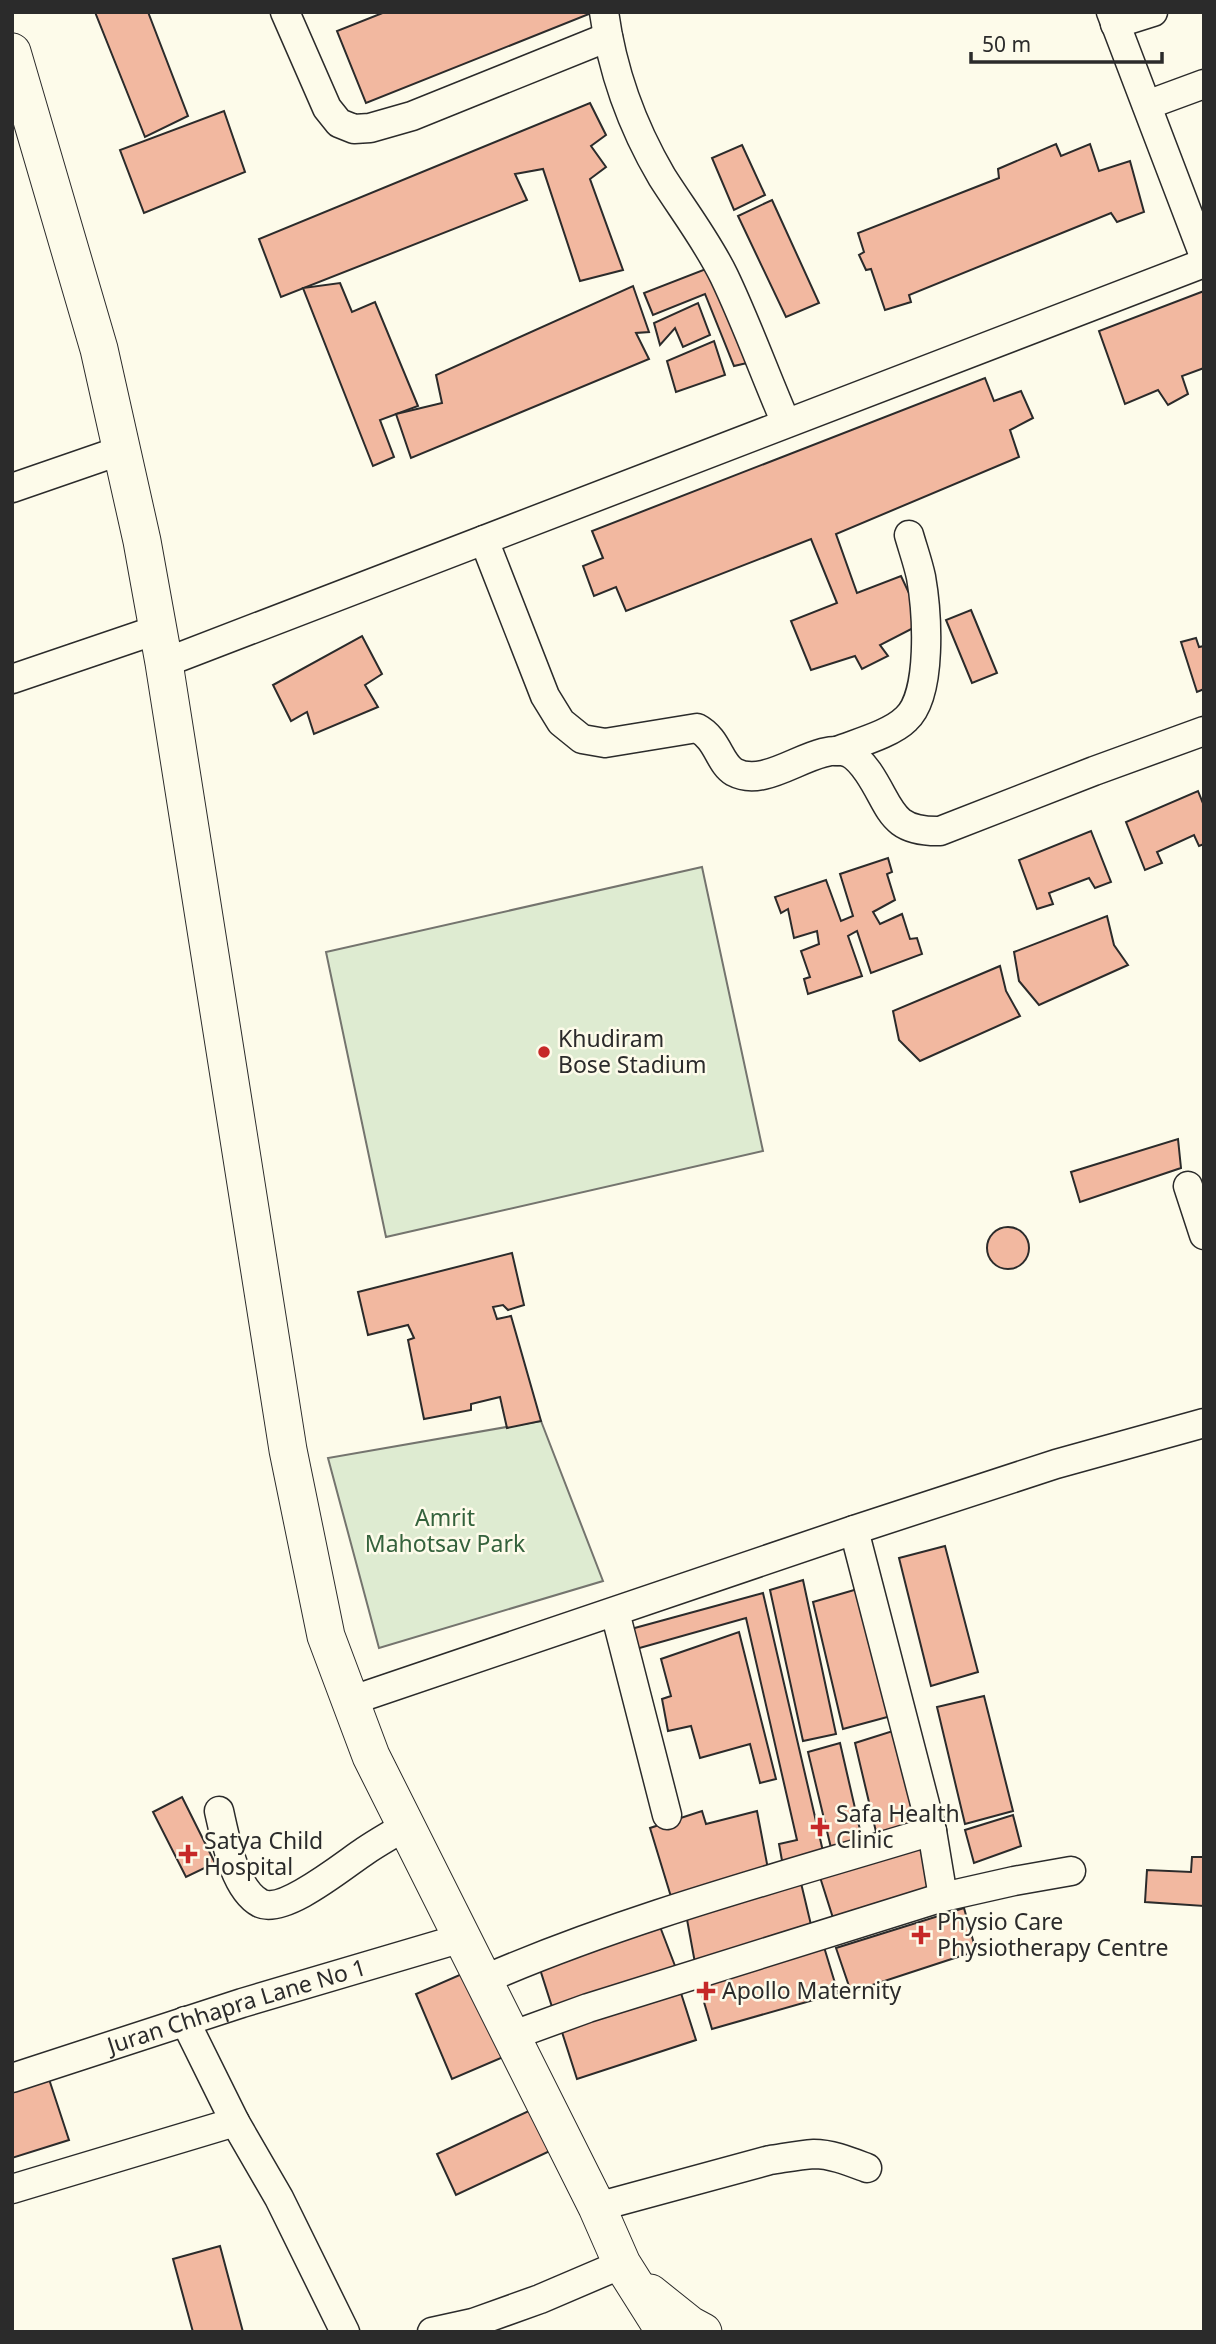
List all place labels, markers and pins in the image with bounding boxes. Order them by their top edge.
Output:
place label: Khudiram Bose Stadium [558,1022,706,1080]
marker: Khudiram Bose Stadium [536,1044,552,1060]
place label: Safa Health Clinic [836,1797,960,1855]
marker: Safa Health Clinic [810,1817,830,1837]
place label: Satya Child Hospital [204,1824,323,1882]
marker: Satya Child Hospital [178,1844,198,1864]
place label: Physio Care Physiotherapy Centre [937,1905,1169,1963]
marker: Physio Care Physiotherapy Centre [911,1925,931,1945]
place label: Apollo Maternity [722,1974,902,2006]
marker: Apollo Maternity [696,1981,716,2001]

